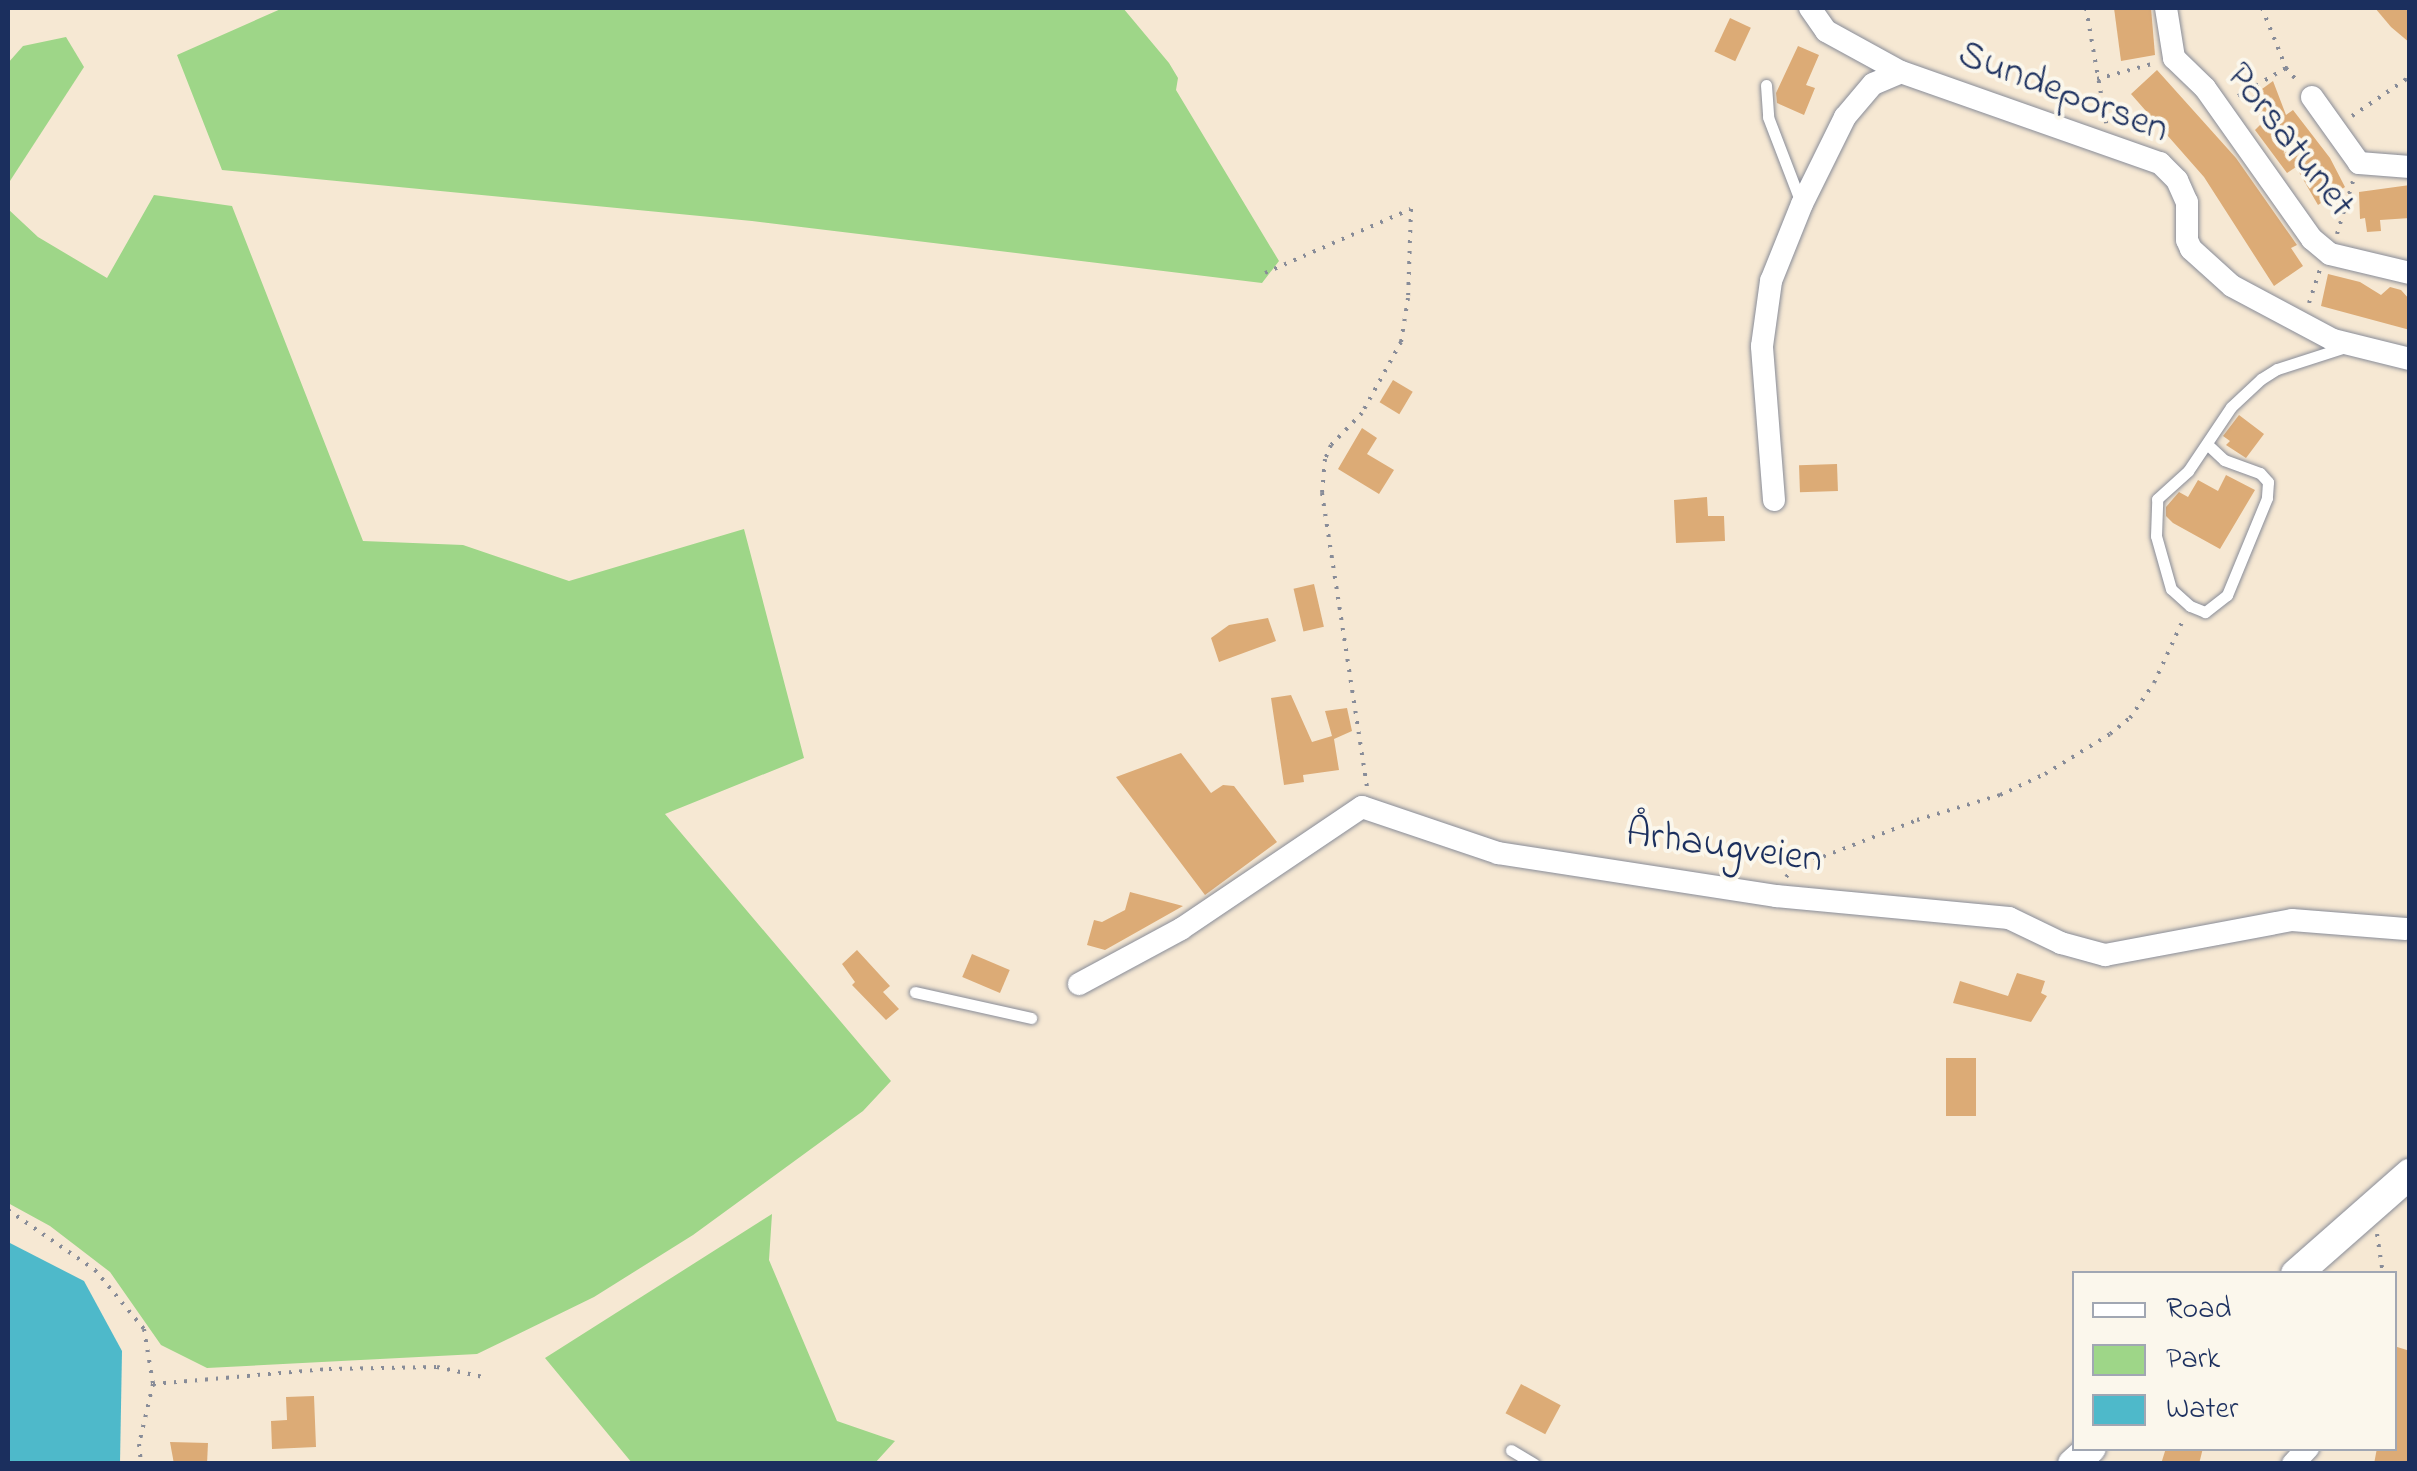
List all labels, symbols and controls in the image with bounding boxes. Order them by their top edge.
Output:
street label: Sundeporsen [1951,31,2175,155]
street label: Porsatunet [2214,54,2364,228]
street label: Århaugveien [1623,810,1825,886]
legend [2072,1271,2397,1451]
text: Road [2166,1288,2231,1332]
text: Park [2166,1338,2220,1382]
text: Water [2166,1388,2238,1432]

